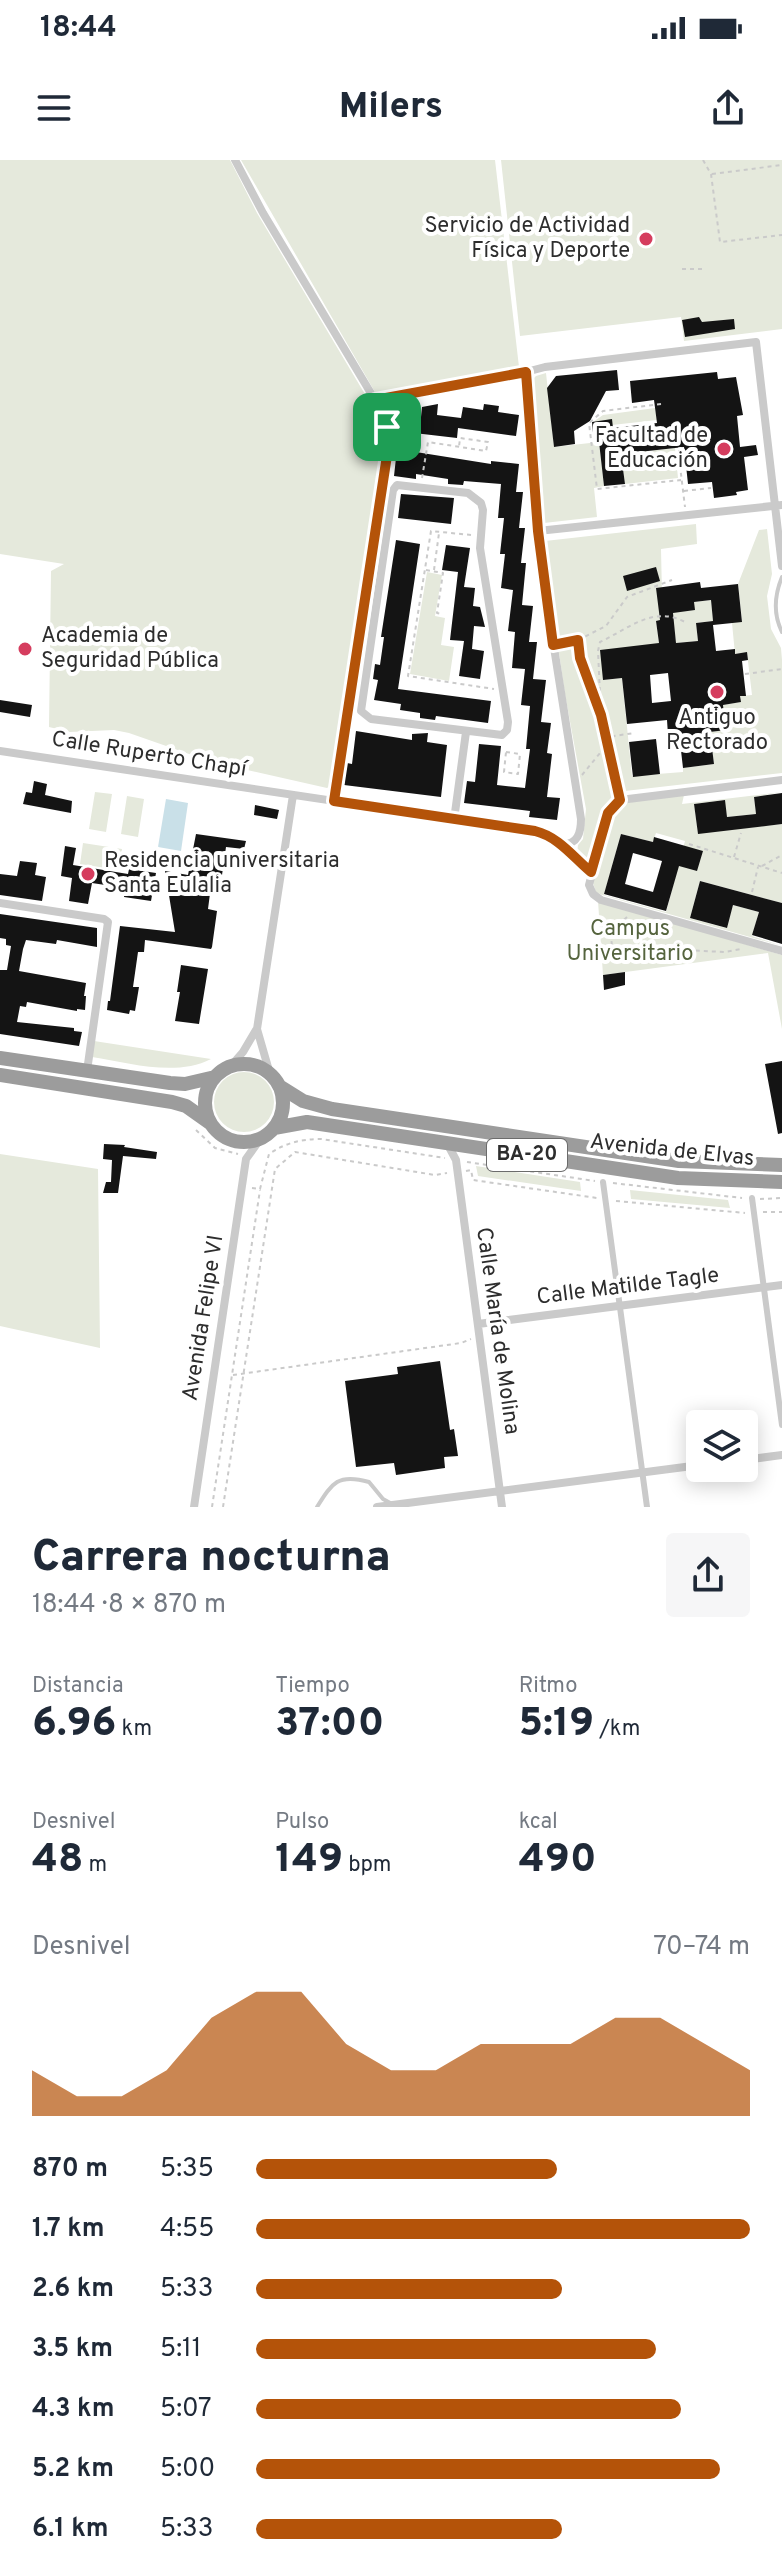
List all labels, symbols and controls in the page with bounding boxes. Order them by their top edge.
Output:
text: 18:44 [40,10,117,47]
text: Milers [339,85,443,131]
icon: menu [32,86,76,130]
icon: share [706,86,750,130]
place label: Servicio de Actividad Física y Deporte [425,213,630,265]
marker: Servicio de Actividad Física y Deporte [637,230,655,248]
pin [353,393,421,461]
icon: arrive [365,405,409,449]
place label: Facultad de Educación [595,423,708,475]
marker: Facultad de Educación [715,440,733,458]
place label: Academia de Seguridad Pública [41,623,219,675]
marker: Academia de Seguridad Pública [16,640,34,658]
marker: Antiguo Rectorado [708,683,726,701]
place label: Antiguo Rectorado [666,705,768,757]
street label: Calle Ruperto Chapí [50,726,251,784]
place label: Residencia universitaria Santa Eulalia [104,848,340,900]
marker: Residencia universitaria Santa Eulalia [79,865,97,883]
park label: Campus Universitario [567,916,693,968]
street label: Avenida de Elvas [588,1129,756,1173]
road number: BA-20 [487,1139,567,1171]
street label: Calle María de Molina [469,1226,525,1436]
street label: Avenida Felipe VI [178,1233,230,1403]
street label: Calle Matilde Tagle [535,1262,721,1312]
map controls [686,1410,758,1482]
button: layers [686,1410,758,1482]
text: Carrera nocturna [32,1531,391,1587]
button: share [666,1533,750,1617]
text: 18:44 · 8 × 870 m [32,1589,226,1622]
text: Distancia [32,1673,124,1700]
text: Tiempo [275,1673,350,1700]
text: Ritmo [519,1673,578,1700]
text: 6.96 [32,1700,116,1750]
text: 37:00 [275,1700,384,1750]
text: 5:19 [519,1700,594,1750]
text: km [116,1716,152,1743]
text: /km [594,1716,640,1743]
text: Desnivel [32,1809,115,1836]
text: Pulso [275,1809,329,1836]
text: kcal [519,1809,558,1836]
text: 48 [32,1836,83,1886]
text: 149 [275,1836,343,1886]
text: 490 [519,1836,597,1886]
text: m [83,1852,107,1879]
text: bpm [343,1852,391,1879]
text: Desnivel [32,1931,131,1964]
text: 70–74 m [653,1931,750,1964]
text: 870 m [32,2153,108,2186]
text: 5:35 [160,2153,214,2186]
text: 1.7 km [32,2213,105,2246]
text: 4:55 [160,2213,214,2246]
text: 2.6 km [32,2273,114,2306]
text: 5:33 [160,2273,213,2306]
text: 3.5 km [32,2333,113,2366]
text: 5:11 [160,2333,201,2366]
text: 4.3 km [32,2393,114,2426]
text: 5:07 [160,2393,211,2426]
text: 5.2 km [32,2453,114,2486]
text: 5:00 [160,2453,215,2486]
text: 6.1 km [32,2513,109,2546]
text: 5:33 [160,2513,213,2546]

